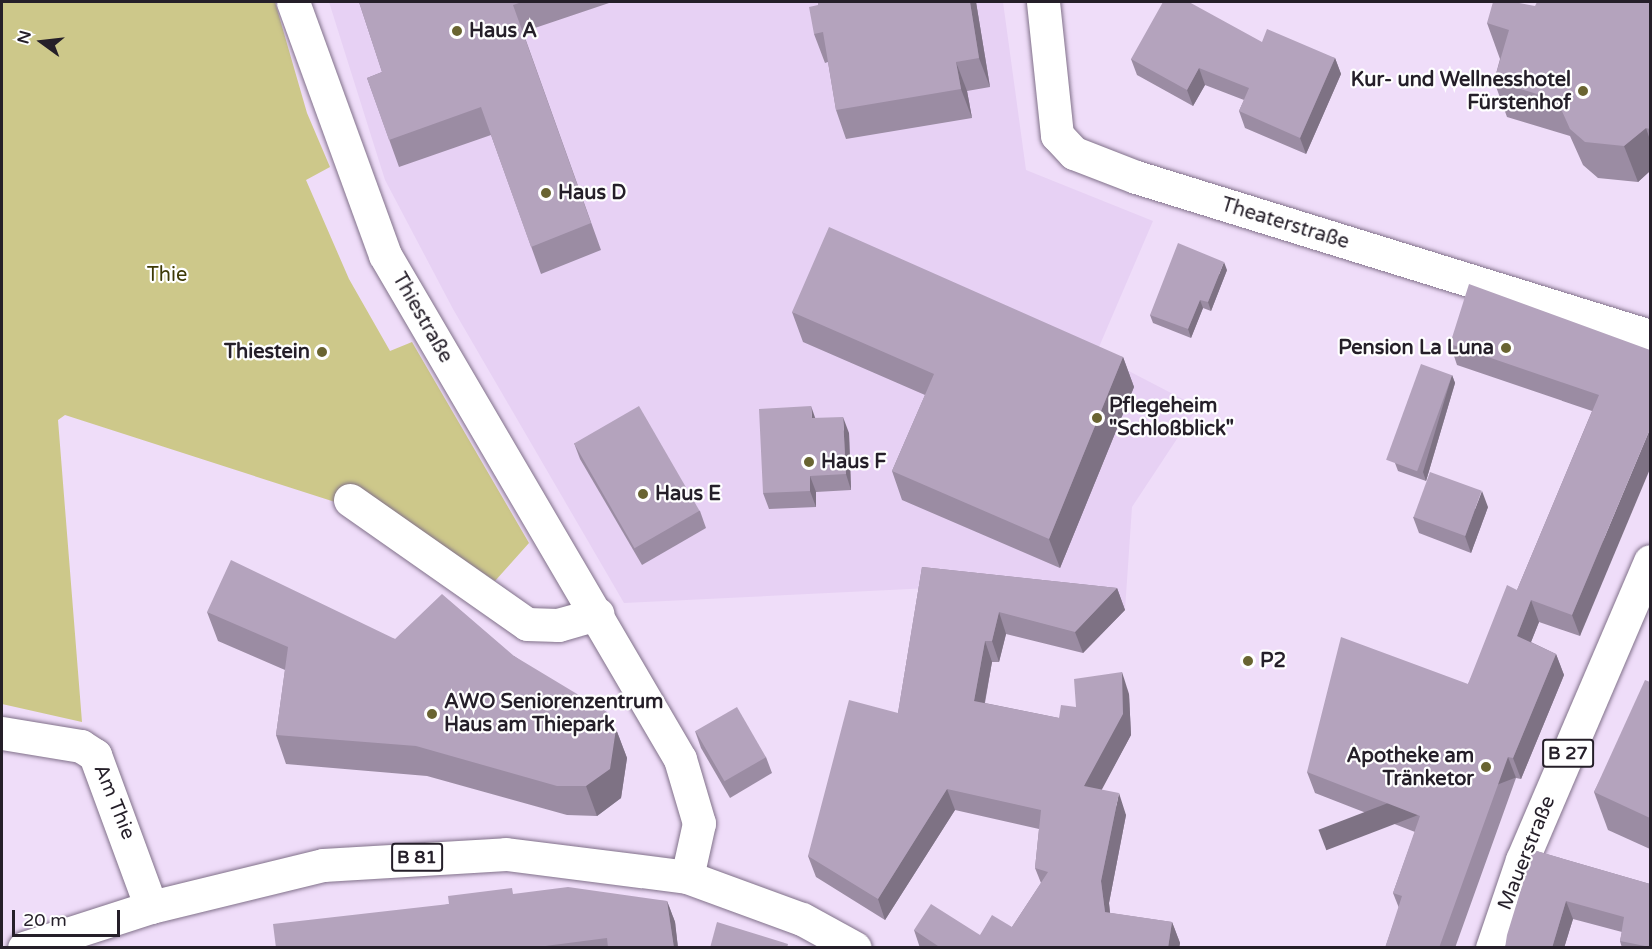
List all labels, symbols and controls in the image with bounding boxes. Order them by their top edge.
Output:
north arrow [12,12,72,72]
place label: Haus A [469,19,537,43]
marker: Haus A [450,24,464,38]
text: N [13,29,36,46]
place label: Kur- und Wellnesshotel Fürstenhof [1351,68,1571,115]
marker: Kur- und Wellnesshotel Fürstenhof [1576,84,1590,98]
place label: Haus D [558,181,626,205]
marker: Haus D [539,186,553,200]
street label: Theaterstraße [1218,193,1352,255]
park label: Thie [147,263,187,287]
street label: Thiestraße [387,269,457,367]
place label: Pension La Luna [1338,336,1494,360]
place label: Thiestein [224,340,310,364]
marker: Pension La Luna [1499,341,1513,355]
marker: Thiestein [315,345,329,359]
place label: Pflegeheim "Schloßblick" [1109,394,1234,441]
marker: Pflegeheim "Schloßblick" [1090,411,1104,425]
place label: Haus F [821,450,886,474]
marker: Haus F [802,455,816,469]
place label: Haus E [655,482,721,506]
marker: Haus E [636,487,650,501]
place label: P2 [1260,649,1286,673]
marker: P2 [1241,654,1255,668]
place label: AWO Seniorenzentrum Haus am Thiepark [444,690,663,737]
marker: AWO Seniorenzentrum Haus am Thiepark [425,707,439,721]
road number: B 27 [1541,738,1595,768]
place label: Apotheke am Tränketor [1347,744,1474,791]
marker: Apotheke am Tränketor [1479,760,1493,774]
street label: Am Thie [88,761,140,843]
street label: Mauerstraße [1493,792,1561,914]
road number: B 81 [390,842,444,872]
scale bar [15,898,123,936]
text: 20 m [23,909,67,931]

